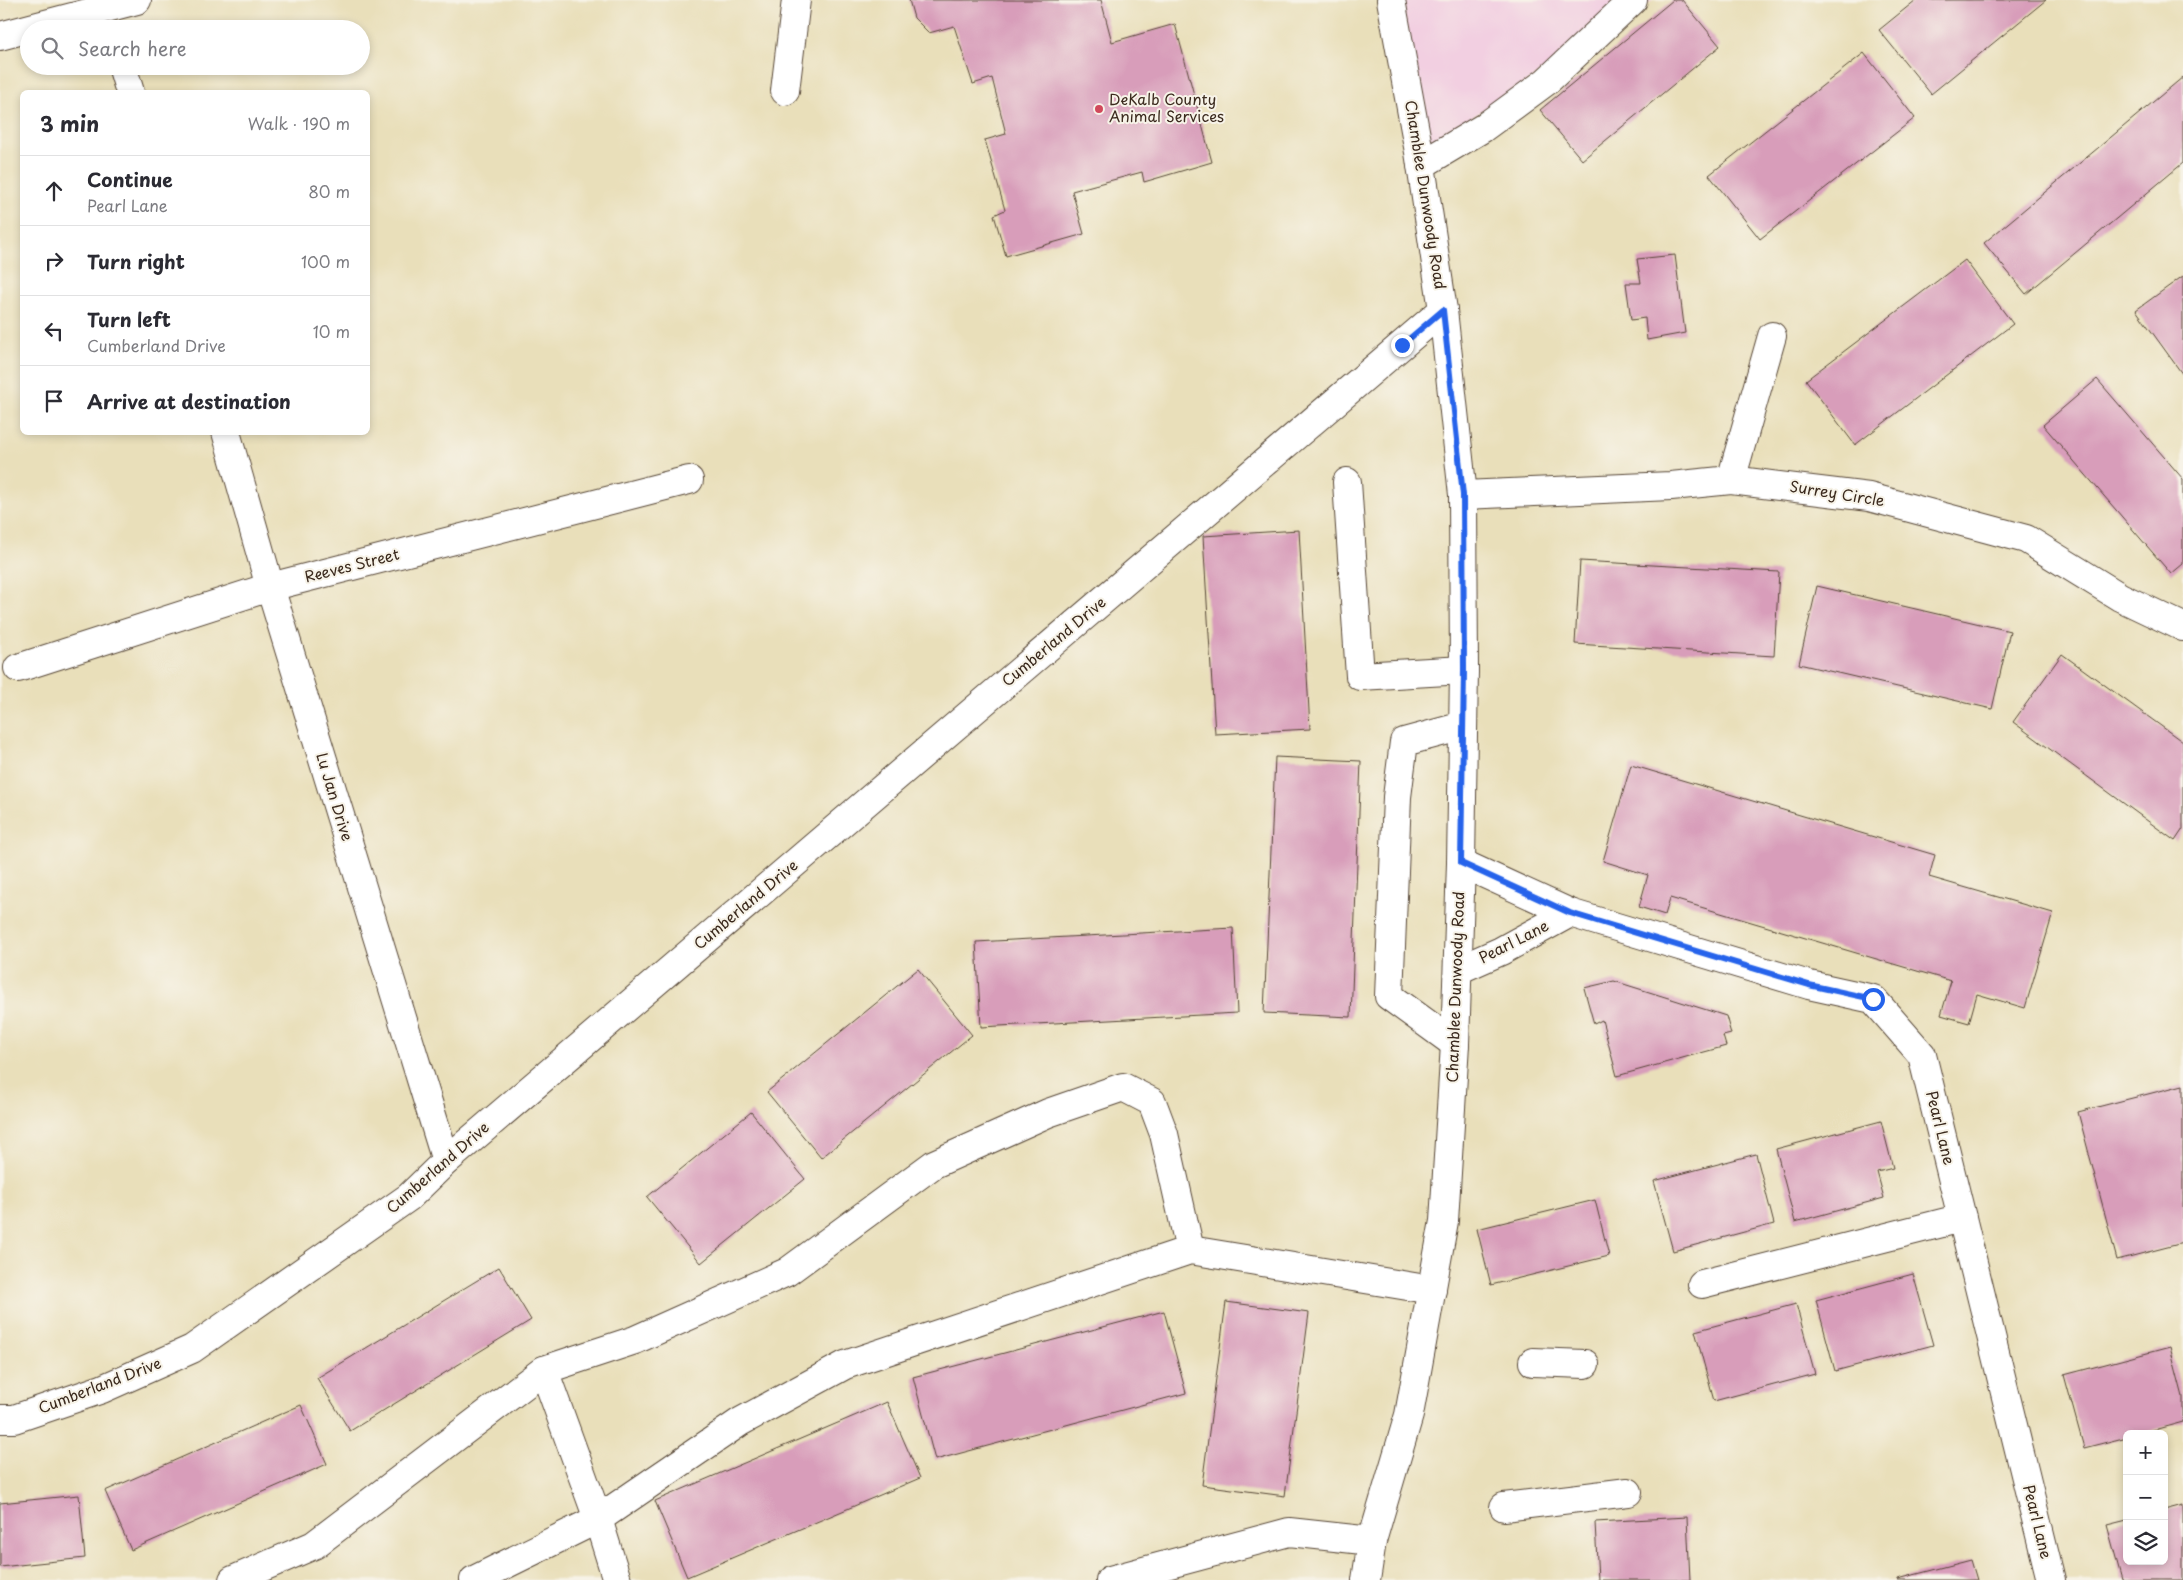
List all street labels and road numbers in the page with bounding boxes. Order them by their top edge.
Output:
street label: Chamblee Dunwoody Road [1400,98,1453,291]
street label: Surrey Circle [1788,474,1886,511]
street label: Reeves Street [302,542,401,587]
street label: Cumberland Drive [996,590,1110,691]
street label: Lu Jan Drive [311,750,360,844]
street label: Cumberland Drive [688,853,802,954]
street label: Chamblee Dunwoody Road [1440,891,1469,1083]
street label: Pearl Lane [1474,913,1552,968]
street label: Pearl Lane [1921,1088,1962,1167]
street label: Cumberland Drive [380,1116,494,1218]
street label: Cumberland Drive [35,1351,164,1419]
street label: Pearl Lane [2018,1482,2059,1561]

